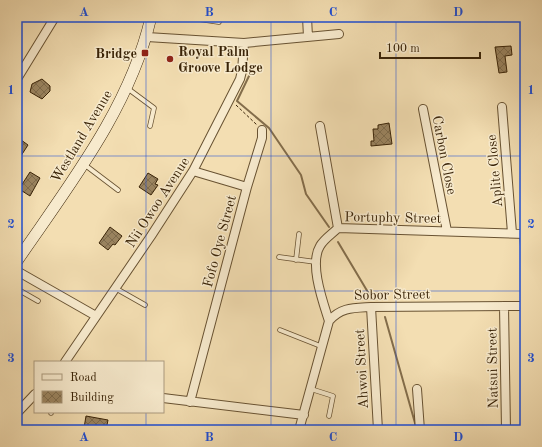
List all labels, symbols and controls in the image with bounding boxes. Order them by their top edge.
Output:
text: A [79,6,89,19]
text: B [204,6,214,19]
text: C [329,6,337,19]
text: D [453,6,463,19]
scale bar [380,34,480,60]
text: 100 m [386,43,420,55]
place label: Royal Palm Groove Lodge [178,45,263,75]
place label: Bridge [95,47,137,61]
marker: Bridge [140,48,150,58]
marker: Royal Palm Groove Lodge [165,54,175,64]
text: 1 [7,84,15,97]
text: 1 [527,84,535,97]
street label: Westland Avenue [49,88,115,185]
street label: Carbon Close [429,114,459,196]
street label: Aplite Close [485,134,505,208]
street label: Nii Owoo Avenue [124,155,192,250]
street label: Fofo Oye Street [201,194,239,289]
street label: Portuphy Street [344,210,442,226]
text: 2 [7,218,15,231]
text: 2 [527,218,535,231]
street label: Sobor Street [354,287,430,303]
street label: Natsui Street [485,327,501,409]
street label: Ahwoi Street [353,328,371,409]
text: 3 [7,352,15,365]
text: 3 [527,352,535,365]
legend [34,361,164,413]
text: Road [70,372,97,384]
text: Building [70,392,114,404]
text: A [79,431,89,444]
text: B [204,431,214,444]
text: C [329,431,337,444]
text: D [453,431,463,444]

